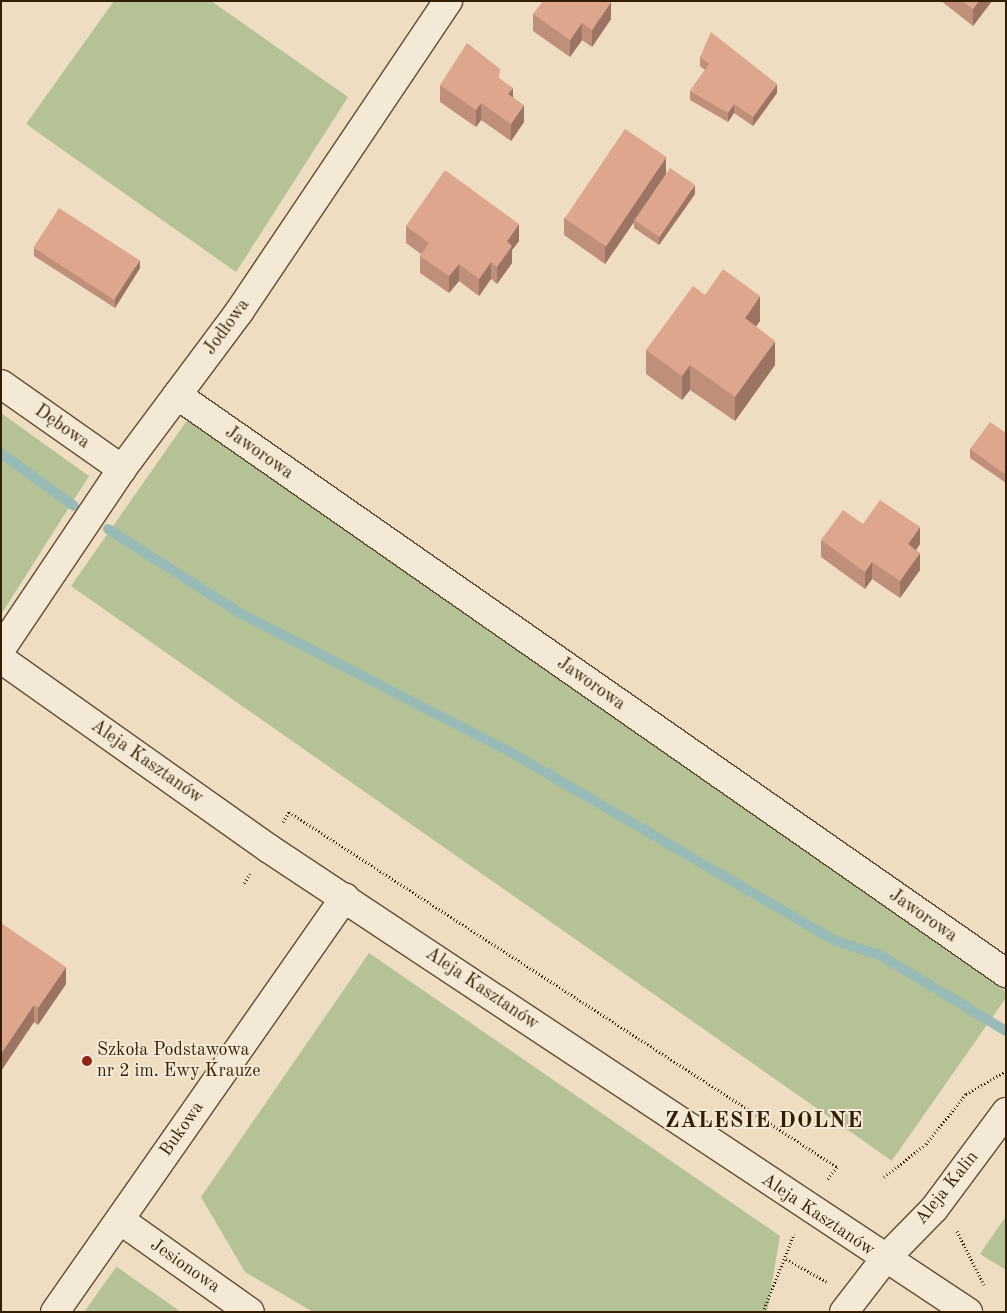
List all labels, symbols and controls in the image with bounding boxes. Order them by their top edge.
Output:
street label: Jodłowa [199,295,255,359]
street label: Dębowa [30,400,94,454]
street label: Jaworowa [221,422,297,484]
street label: Jaworowa [553,653,629,715]
street label: Aleja Kasztanów [87,715,207,809]
street label: Jaworowa [885,885,961,947]
street label: Aleja Kasztanów [421,943,543,1035]
place label: Szkoła Podstawowa nr 2 im. Ewy Krauze [97,1040,261,1082]
marker: Szkoła Podstawowa nr 2 im. Ewy Krauze [81,1055,93,1067]
street label: Bukowa [155,1097,209,1161]
district label: ZALESIE DOLNE [663,1109,865,1135]
street label: Aleja Kalin [911,1147,983,1229]
street label: Aleja Kasztanów [757,1169,879,1261]
street label: Jesionowa [146,1234,224,1298]

